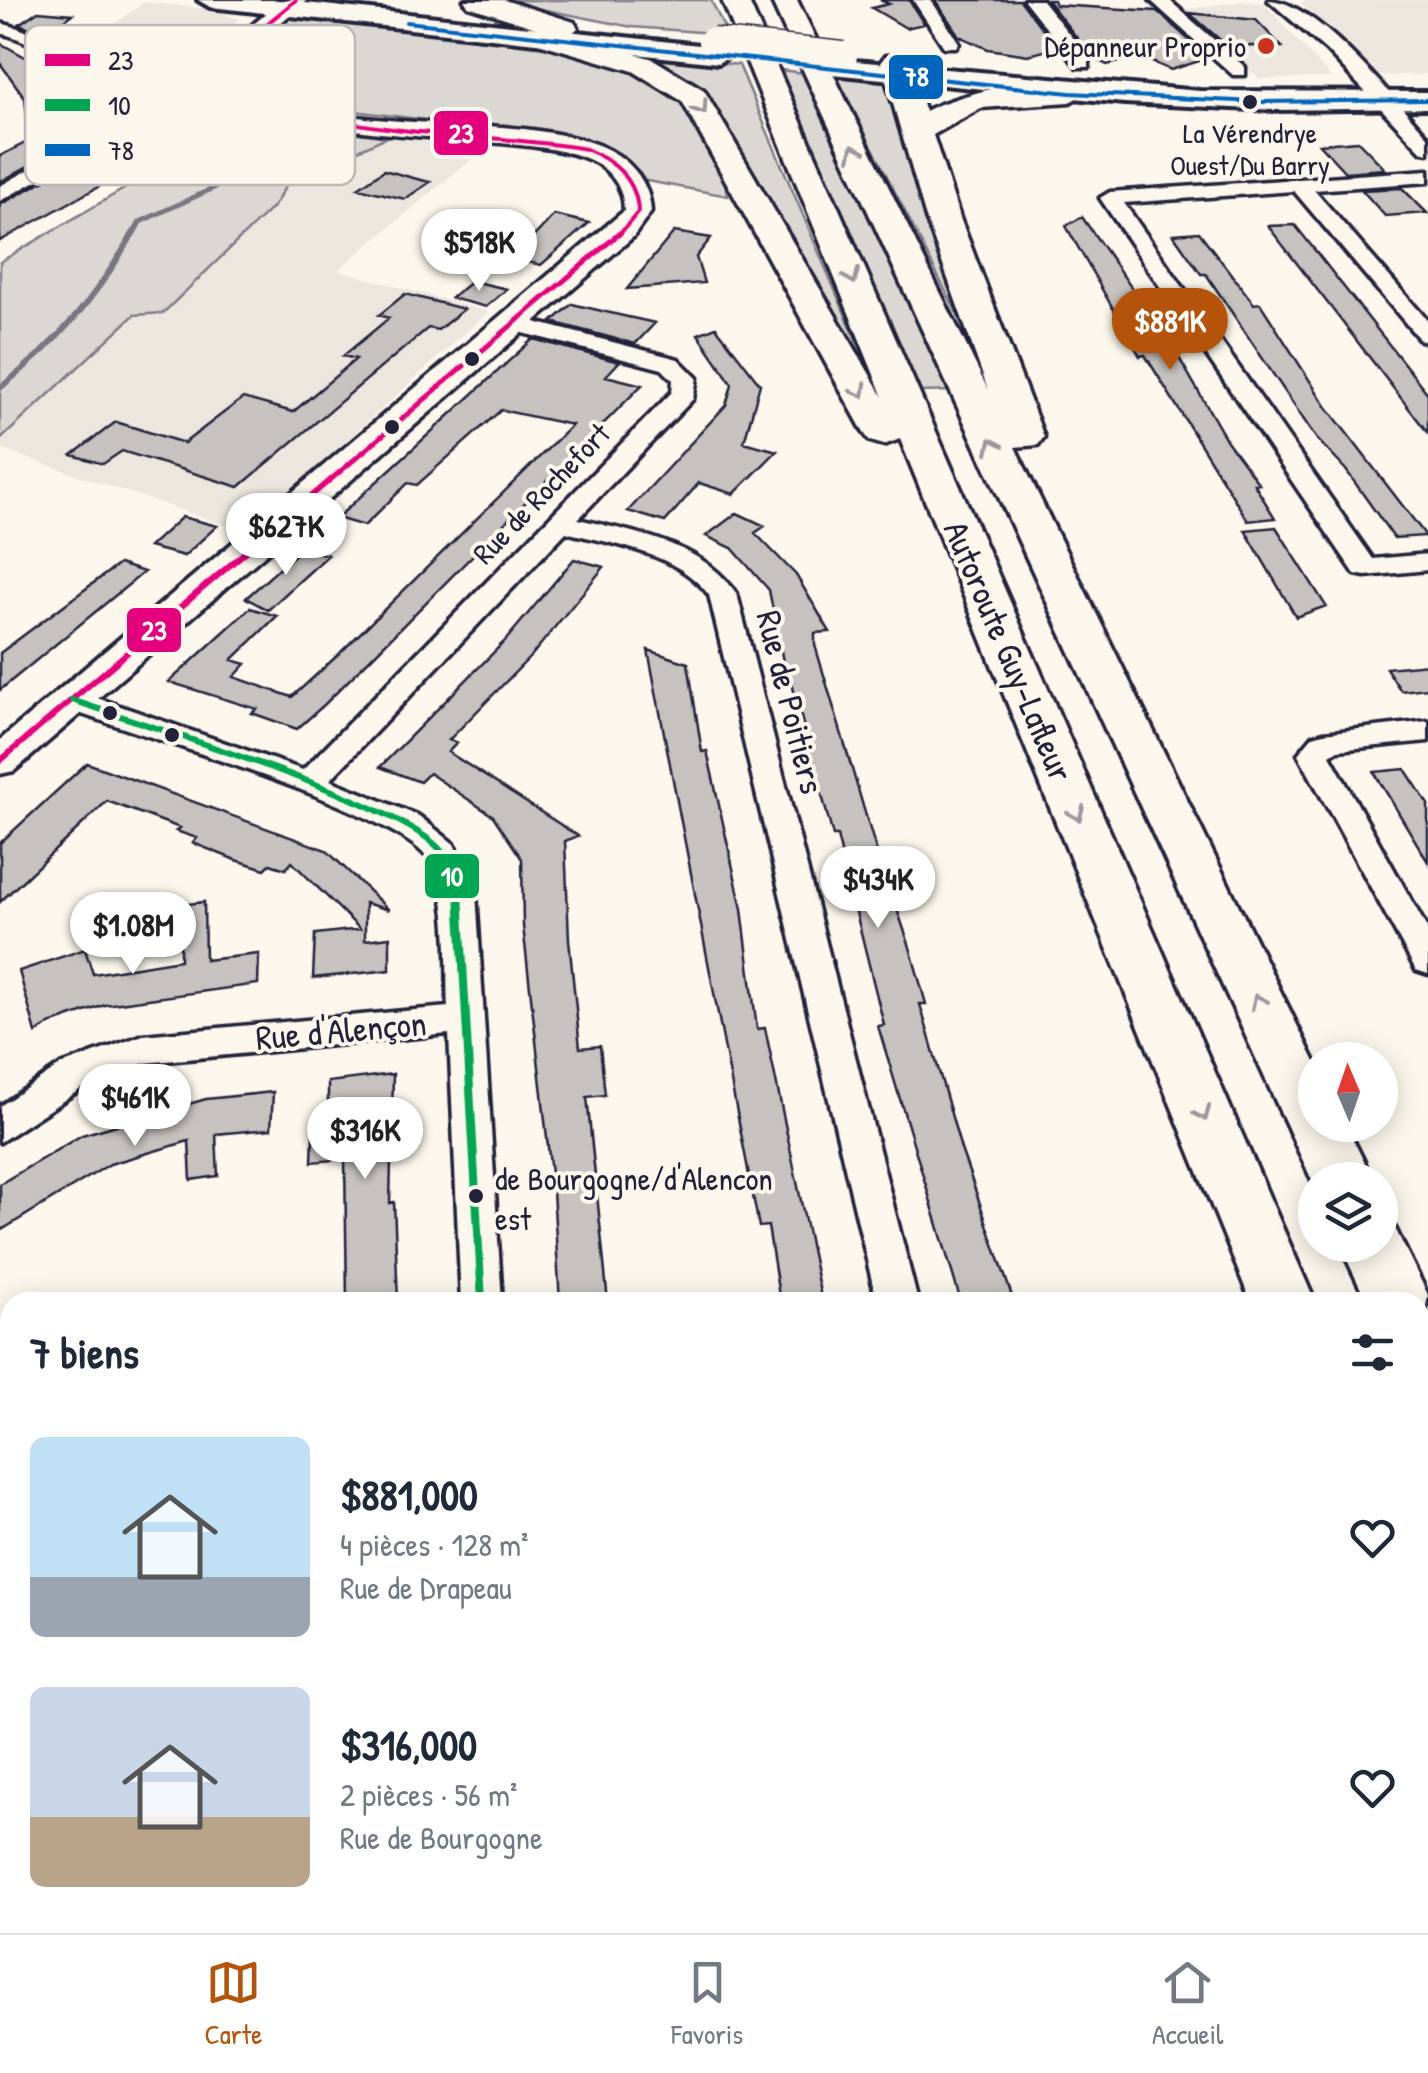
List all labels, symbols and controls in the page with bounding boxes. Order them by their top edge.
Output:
legend [25,25,355,185]
place label: Dépanneur Proprio [1044,26,1246,66]
marker: Dépanneur Proprio [1255,35,1277,57]
text: 23 [108,41,134,79]
line badge: 78 [887,53,945,101]
text: 78 [902,57,929,95]
text: 10 [108,86,131,124]
marker: La Vérendrye Ouest/Du Barry [1240,92,1260,112]
one-way arrow [689,97,708,115]
line badge: 23 [432,109,490,157]
text: 23 [448,114,474,152]
place label: La Vérendrye Ouest/Du Barry [1170,114,1330,184]
text: 78 [108,131,134,169]
one-way arrow [847,143,867,161]
pin: $518K [409,209,549,294]
text: $518K [443,220,515,263]
one-way arrow [840,267,860,285]
pin: $881K [1100,288,1240,373]
text: $881K [1134,299,1206,342]
unlabelled marker [462,349,482,369]
one-way arrow [848,380,868,398]
street label: Rue de Rochefort [464,413,619,572]
unlabelled marker [382,417,402,437]
one-way arrow [986,437,1006,455]
pin: $627K [216,493,356,578]
text: $627K [248,504,324,547]
street label: Autoroute Guy-Lafleur [933,514,1085,788]
line badge: 23 [125,606,183,654]
street label: Rue de Poitiers [746,606,836,798]
text: 23 [141,611,167,649]
unlabelled marker [100,703,120,723]
unlabelled marker [162,725,182,745]
one-way arrow [1065,804,1085,822]
pin: $434K [808,846,948,931]
line badge: 10 [423,852,481,900]
text: 10 [441,857,464,895]
text: $434K [842,857,914,900]
pin: $1.08M [52,892,214,977]
text: $1.08M [92,903,174,946]
one-way arrow [1250,994,1270,1012]
street label: Rue d'Alençon [254,999,428,1061]
north arrow [1298,1042,1398,1142]
map controls [1298,1042,1398,1262]
pin: $461K [65,1064,205,1149]
text: $461K [100,1075,170,1118]
pin: $316K [295,1097,435,1182]
one-way arrow [1191,1104,1211,1122]
text: $316K [329,1108,401,1151]
place label: de Bourgogne/d'Alencon est [495,1157,773,1240]
button: layers [1298,1162,1398,1262]
marker: de Bourgogne/d'Alencon est [466,1186,486,1206]
text: 7 biens [30,1324,139,1381]
icon: filters [1345,1325,1400,1380]
text: $881,000 [340,1466,478,1523]
icon: home [110,1477,230,1597]
icon: heart [1345,1510,1400,1565]
text: 4 pièces · 128 m² [340,1523,528,1566]
text: Rue de Drapeau [340,1566,512,1609]
text: $316,000 [340,1716,477,1773]
icon: home [110,1727,230,1847]
icon: heart [1345,1760,1400,1815]
text: 2 pièces · 56 m² [340,1773,517,1816]
text: Rue de Bourgogne [340,1816,543,1859]
tab: Carte [204,1955,262,2053]
tab: Favoris [671,1955,743,2053]
tab: Accueil [1152,1955,1224,2053]

